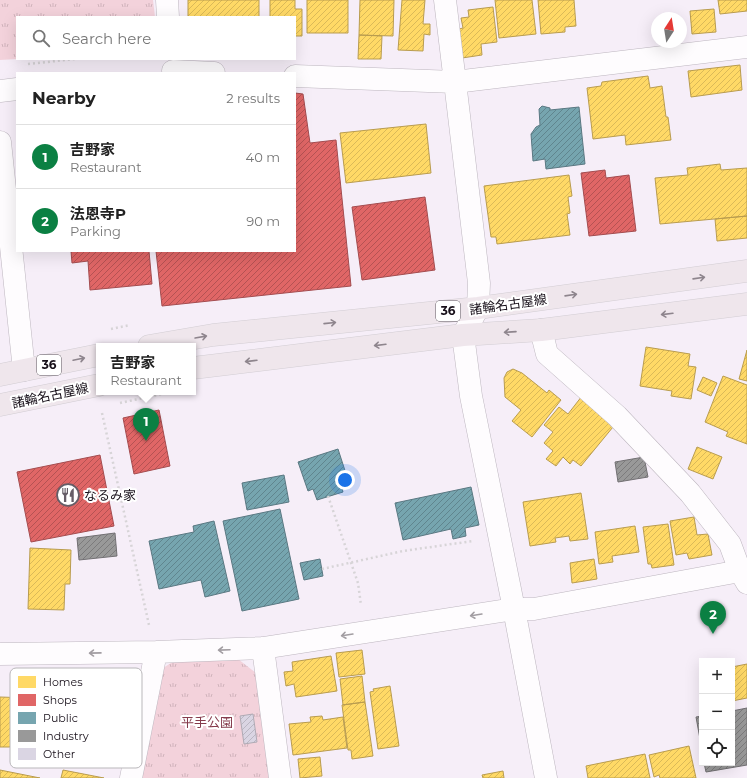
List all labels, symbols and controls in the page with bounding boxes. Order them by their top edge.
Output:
north arrow [651,12,687,48]
search box [16,16,296,60]
icon: search [30,27,52,49]
text: Search here [62,29,151,48]
text: Nearby [32,88,96,108]
text: 2 results [226,90,280,106]
text: 吉野家 [70,140,115,159]
text: 1 [42,149,48,165]
text: 40 m [246,149,280,165]
text: Restaurant [70,159,141,175]
text: 法恩寺P [70,204,126,223]
text: 2 [41,213,49,229]
text: 90 m [246,213,280,229]
text: Parking [70,223,121,239]
one-way arrow [693,274,706,282]
street label: 諸輪名古屋線 [468,291,548,317]
one-way arrow [564,291,577,299]
road number: 36 [436,301,460,321]
one-way arrow [661,310,674,318]
one-way arrow [323,319,336,327]
one-way arrow [504,328,517,335]
one-way arrow [194,333,207,341]
one-way arrow [374,341,387,349]
popup [96,343,196,395]
text: 吉野家 [110,353,155,372]
one-way arrow [72,354,85,362]
road number: 36 [37,355,61,375]
one-way arrow [245,357,258,364]
text: Restaurant [110,372,182,388]
street label: 諸輪名古屋線 [10,379,90,411]
pin: 1 [133,408,159,441]
your location [335,470,355,490]
restaurant icon: なるみ家 [55,482,81,508]
place label: なるみ家 [84,487,136,503]
pin: 2 [700,601,726,634]
one-way arrow [470,611,483,619]
one-way arrow [341,631,354,639]
one-way arrow [218,646,231,653]
one-way arrow [89,649,102,657]
map controls [699,658,735,766]
button: + [699,658,735,694]
legend [10,668,142,768]
text: Homes [43,675,83,689]
text: Shops [43,693,78,707]
button: − [699,694,735,730]
text: Public [43,711,78,725]
park label: 平手公園 [181,714,233,730]
text: Industry [43,729,89,743]
button: locate [699,730,735,766]
text: Other [43,747,75,761]

